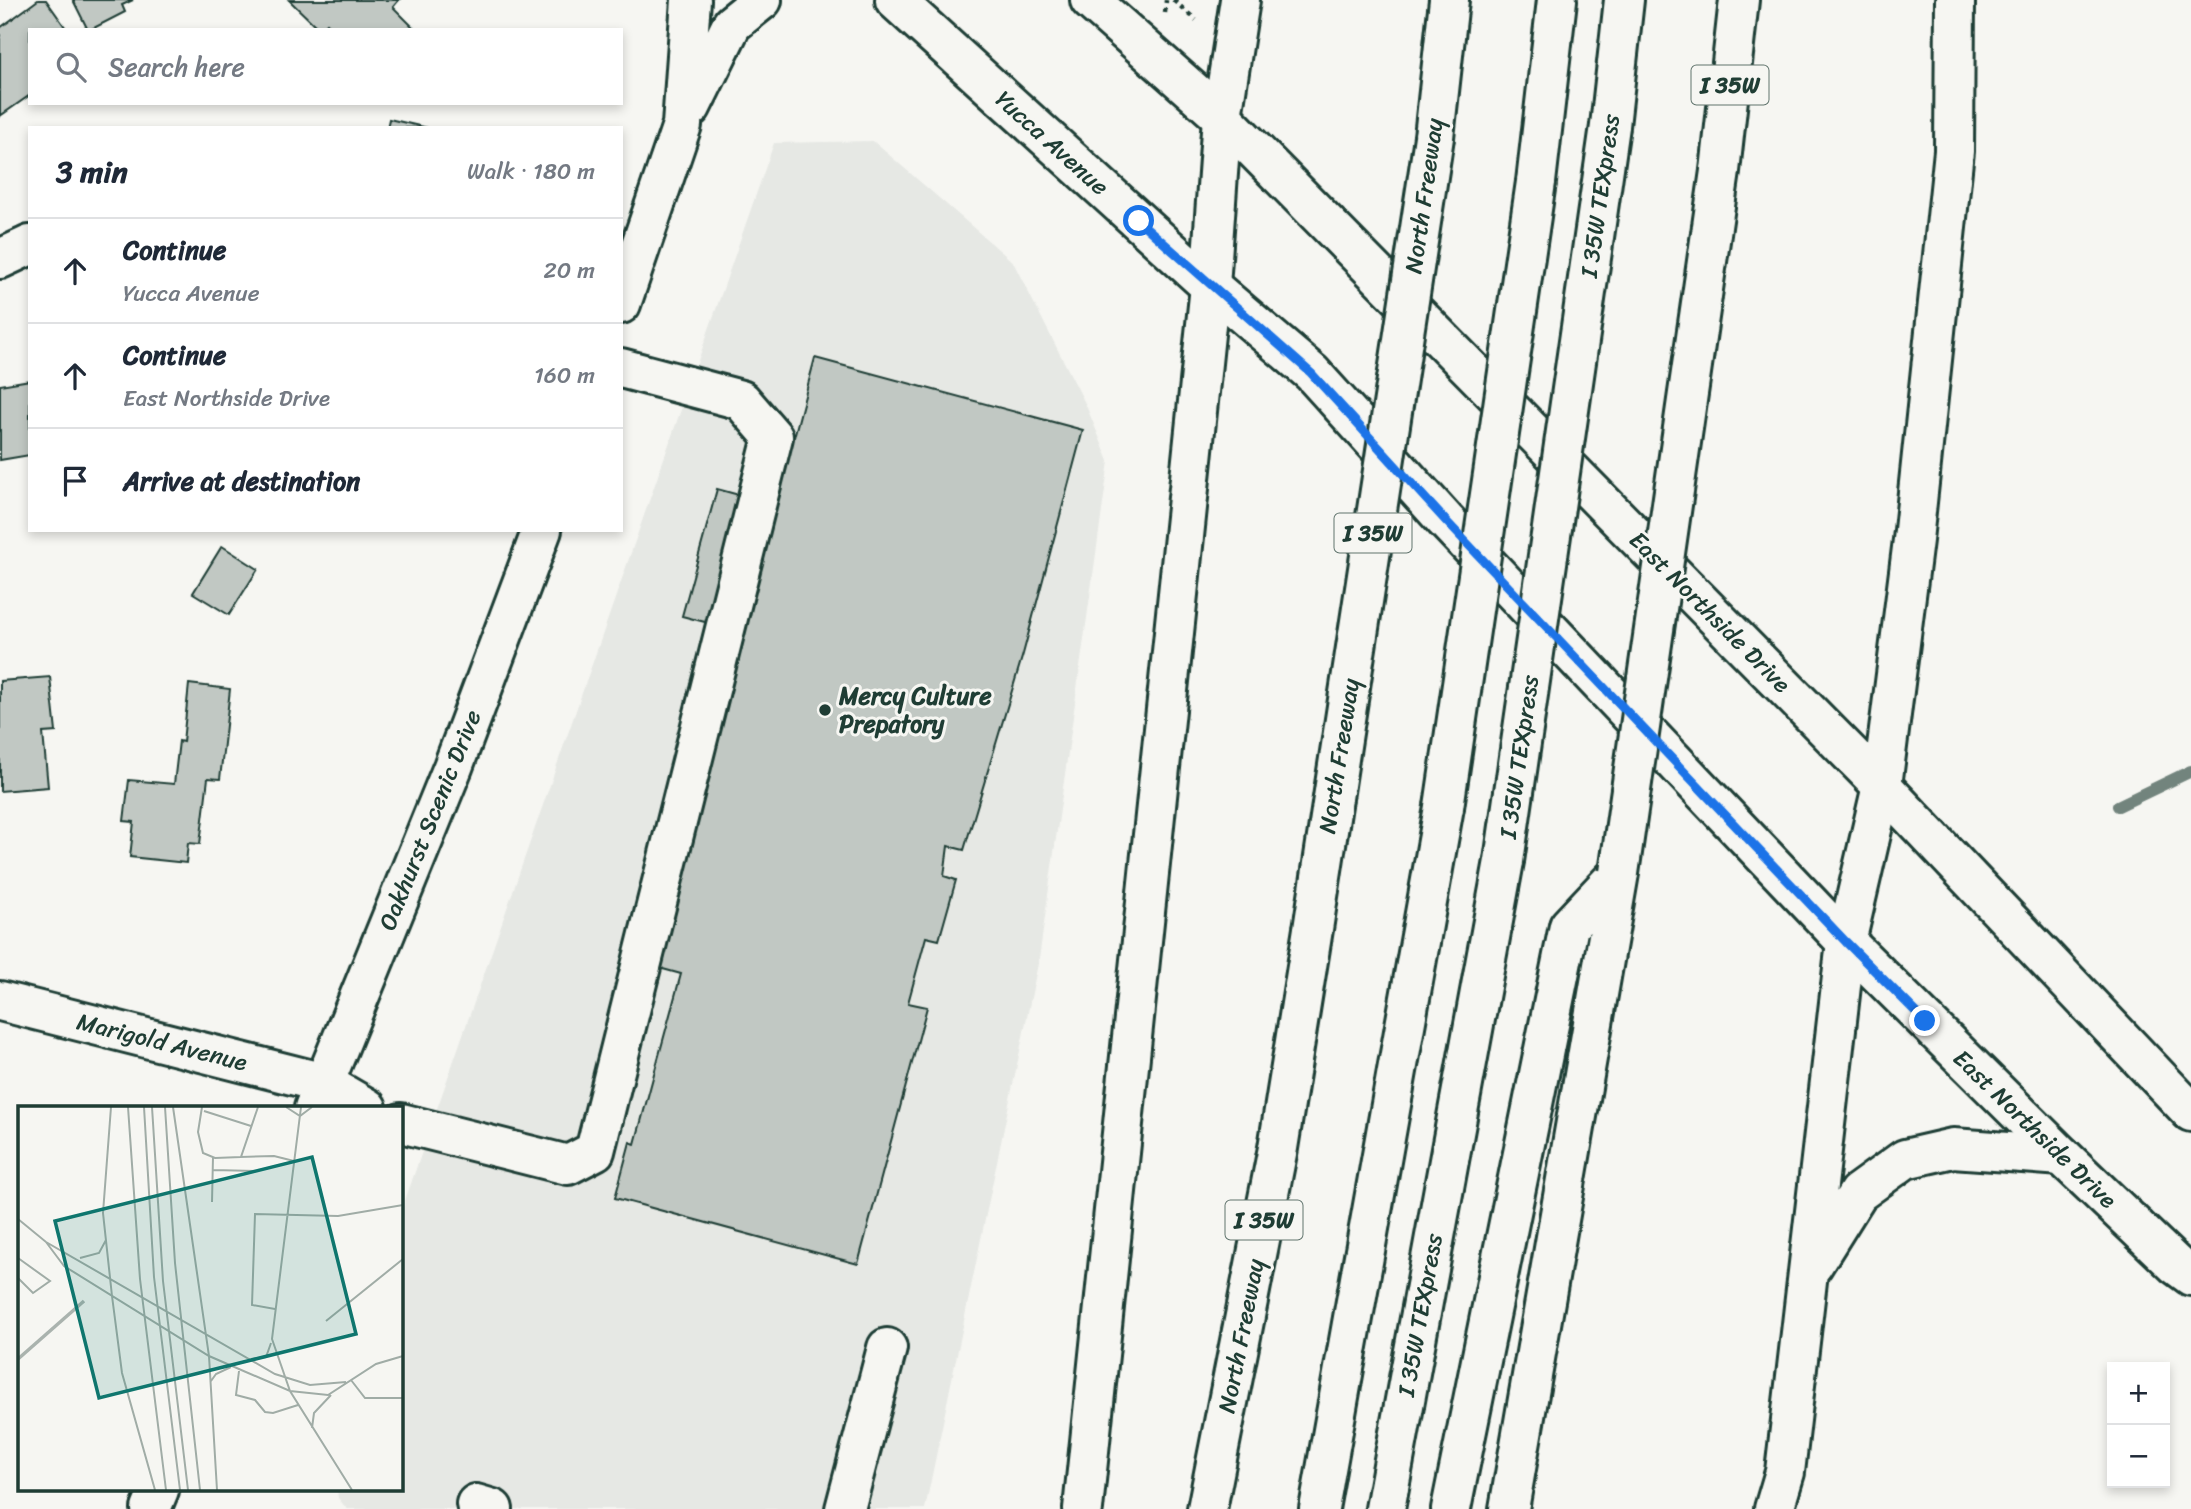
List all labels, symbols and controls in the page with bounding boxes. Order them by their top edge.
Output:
search box [28,28,623,105]
text: Search here [108,44,245,90]
icon: search [52,48,90,86]
road number: I 35W [1692,66,1768,104]
street label: Yucca Avenue [985,80,1119,206]
street label: I 35W TEXpress [1568,111,1632,281]
street label: North Freeway [1392,115,1456,276]
text: 3 min [56,145,128,199]
text: Walk · 180 m [467,151,595,192]
route start [1123,205,1154,236]
text: Continue [123,227,226,273]
text: 20 m [544,250,595,291]
icon: ahead [56,252,94,290]
text: Yucca Avenue [123,273,259,314]
text: Continue [123,332,226,378]
text: 160 m [534,355,595,396]
icon: ahead [56,357,94,395]
text: East Northside Drive [123,378,330,419]
text: Arrive at destination [123,458,360,504]
icon: arrive [56,462,94,500]
road number: I 35W [1334,513,1412,552]
street label: East Northside Drive [1619,521,1802,704]
street label: I 35W TEXpress [1487,672,1551,842]
place label: Mercy Culture Prepatory [838,675,992,745]
street label: North Freeway [1306,675,1372,837]
marker: Mercy Culture Prepatory [817,702,833,718]
street label: Oakhurst Scenic Drive [367,703,493,937]
street label: Marigold Avenue [72,1001,252,1084]
route end [1909,1005,1940,1036]
street label: East Northside Drive [1943,1039,2128,1219]
inset map [18,1106,402,1492]
road number: I 35W [1226,1200,1302,1240]
street label: I 35W TEXpress [1385,1229,1455,1401]
street label: North Freeway [1205,1254,1277,1417]
map controls [2107,1362,2170,1488]
button: + [2107,1362,2170,1425]
button: − [2107,1425,2170,1488]

